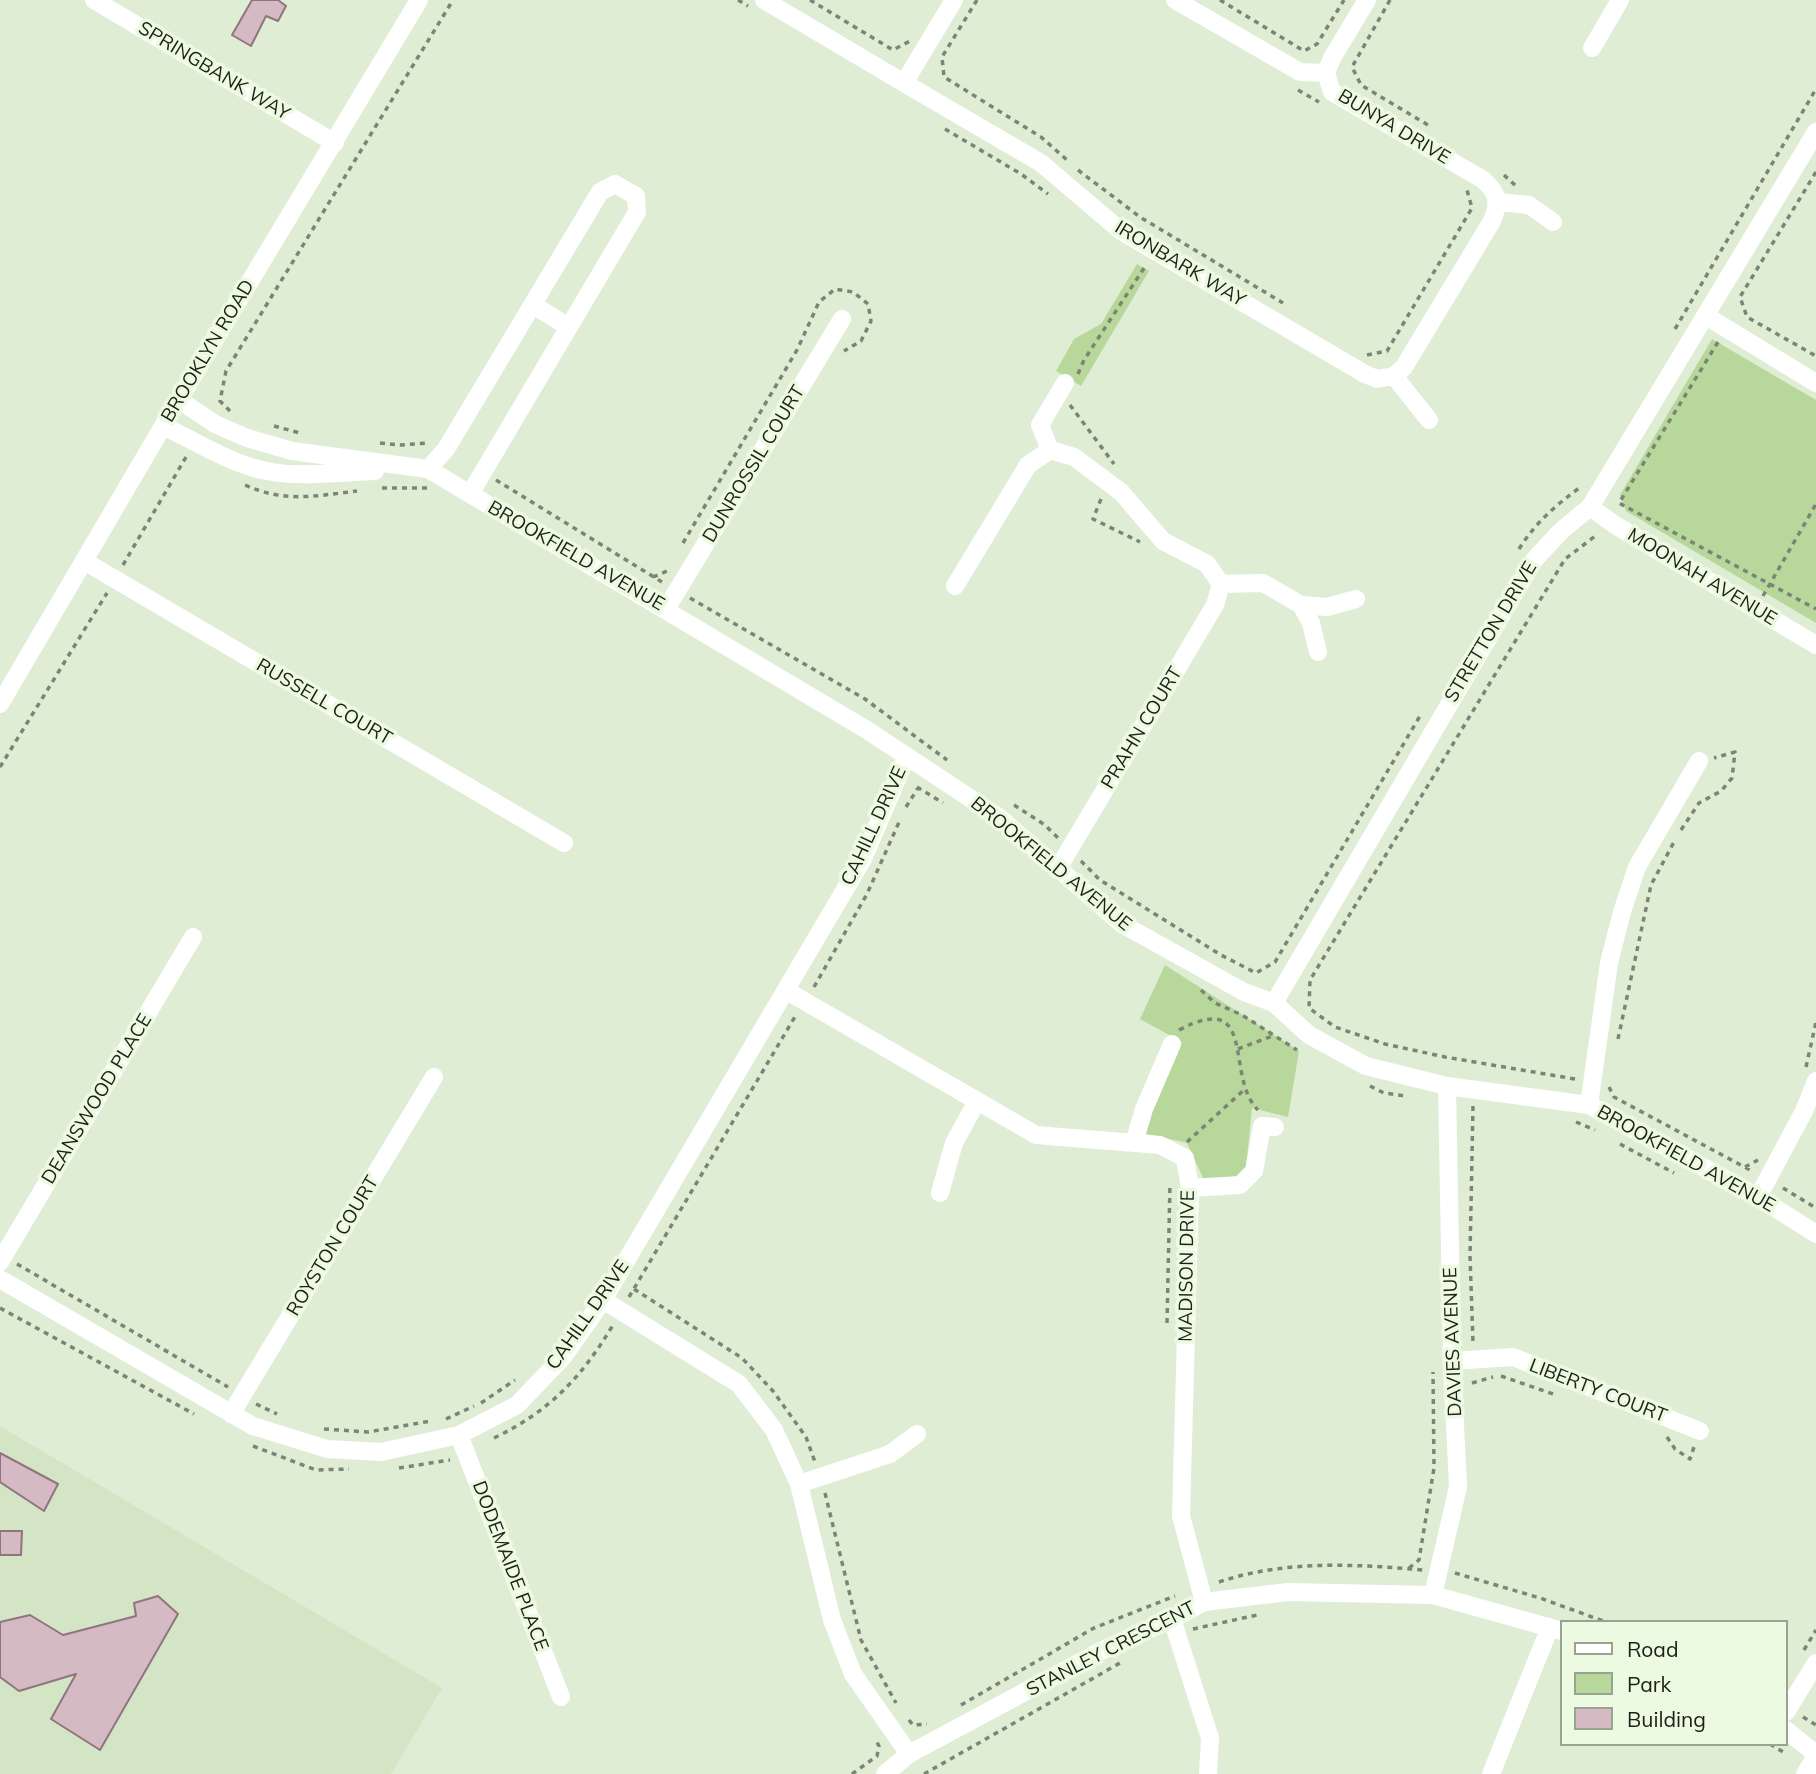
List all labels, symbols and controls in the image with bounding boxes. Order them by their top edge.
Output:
street label: SPRINGBANK WAY [134,17,294,125]
street label: BUNYA DRIVE [1334,85,1454,169]
street label: IRONBARK WAY [1111,216,1249,312]
street label: BROOKLYN ROAD [156,276,260,426]
street label: DUNROSSIL COURT [698,381,810,547]
street label: BROOKFIELD AVENUE [484,496,668,616]
street label: MOONAH AVENUE [1623,523,1781,631]
street label: STRETTON DRIVE [1440,558,1542,706]
street label: RUSSELL COURT [252,654,396,750]
street label: PRAHN COURT [1097,663,1187,793]
street label: CAHILL DRIVE [837,763,911,889]
street label: BROOKFIELD AVENUE [966,792,1136,936]
street label: DEANSWOOD PLACE [37,1010,157,1188]
street label: BROOKFIELD AVENUE [1593,1100,1779,1218]
street label: ROYSTON COURT [282,1172,384,1320]
street label: MADISON DRIVE [1174,1190,1200,1342]
street label: CAHILL DRIVE [542,1256,634,1374]
street label: DAVIES AVENUE [1439,1267,1467,1417]
street label: LIBERTY COURT [1526,1354,1670,1428]
street label: DODEMAIDE PLACE [467,1478,553,1654]
street label: STANLEY CRESCENT [1023,1597,1199,1701]
legend [1560,1620,1788,1746]
text: Road [1627,1636,1678,1662]
text: Park [1627,1671,1671,1697]
text: Building [1627,1706,1706,1732]

